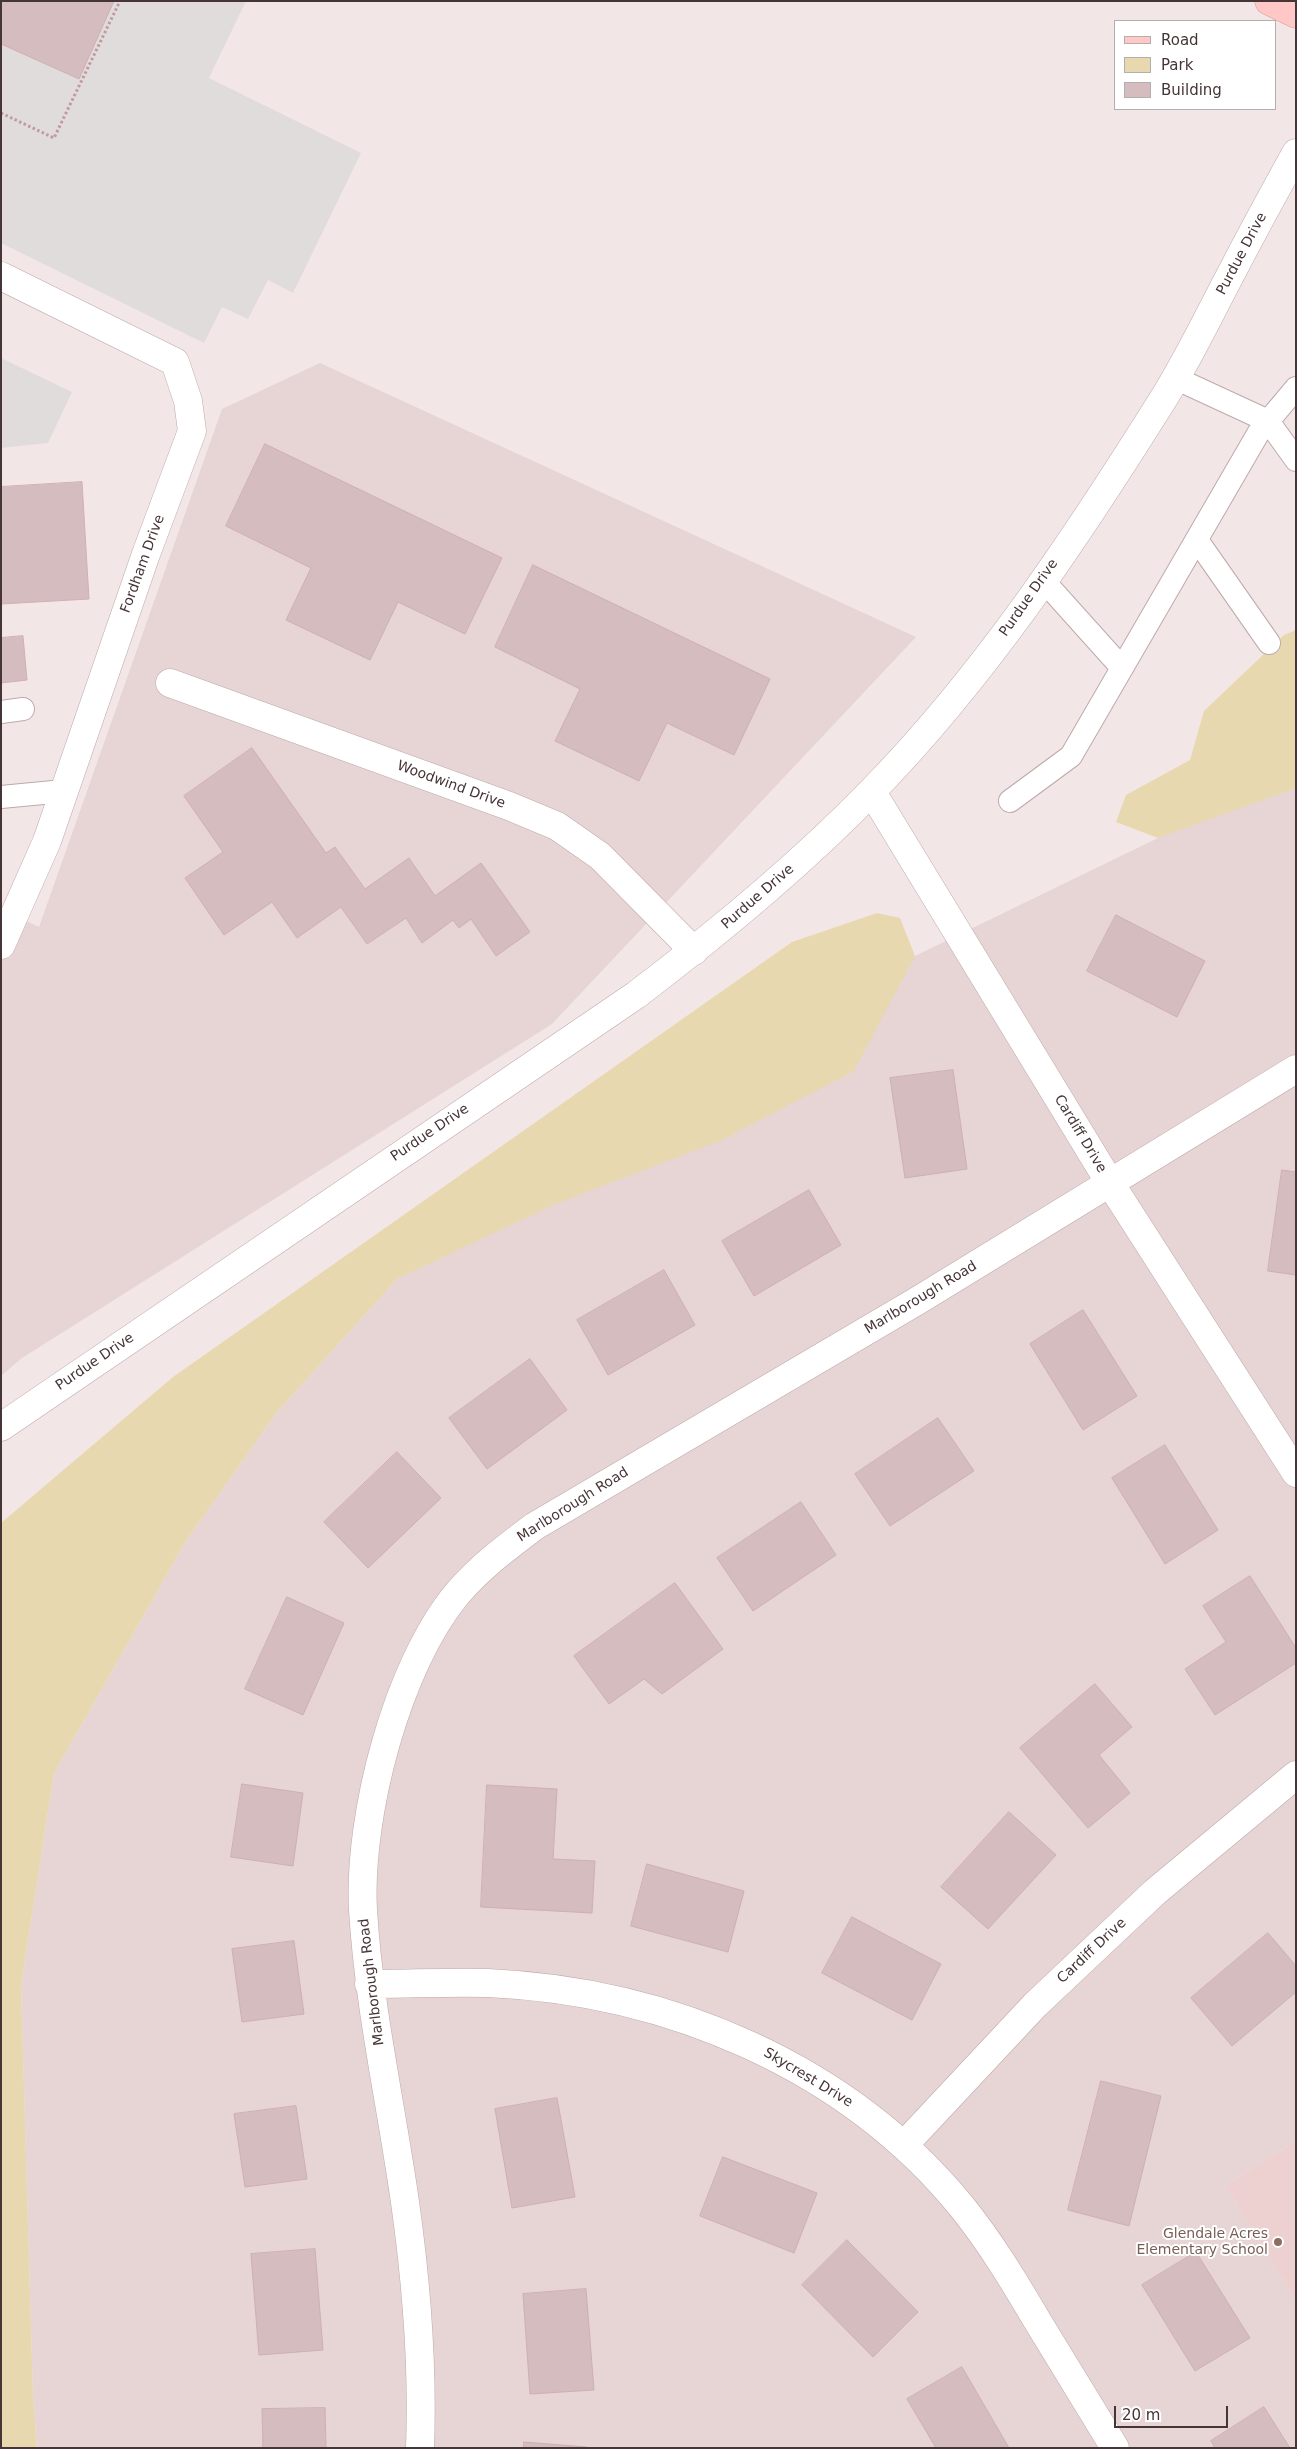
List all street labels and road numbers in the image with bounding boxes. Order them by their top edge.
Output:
street label: Purdue Drive [1213,210,1271,298]
street label: Fordham Drive [117,513,169,615]
street label: Purdue Drive [996,556,1062,640]
street label: Woodwind Drive [395,758,507,812]
street label: Purdue Drive [718,861,798,933]
street label: Cardiff Drive [1050,1092,1110,1176]
street label: Purdue Drive [388,1101,472,1165]
street label: Marlborough Road [862,1258,980,1338]
street label: Purdue Drive [53,1330,137,1394]
street label: Marlborough Road [514,1464,632,1546]
street label: Cardiff Drive [1054,1915,1130,1987]
street label: Marlborough Road [356,1917,388,2047]
street label: Skycrest Drive [760,2045,856,2111]

